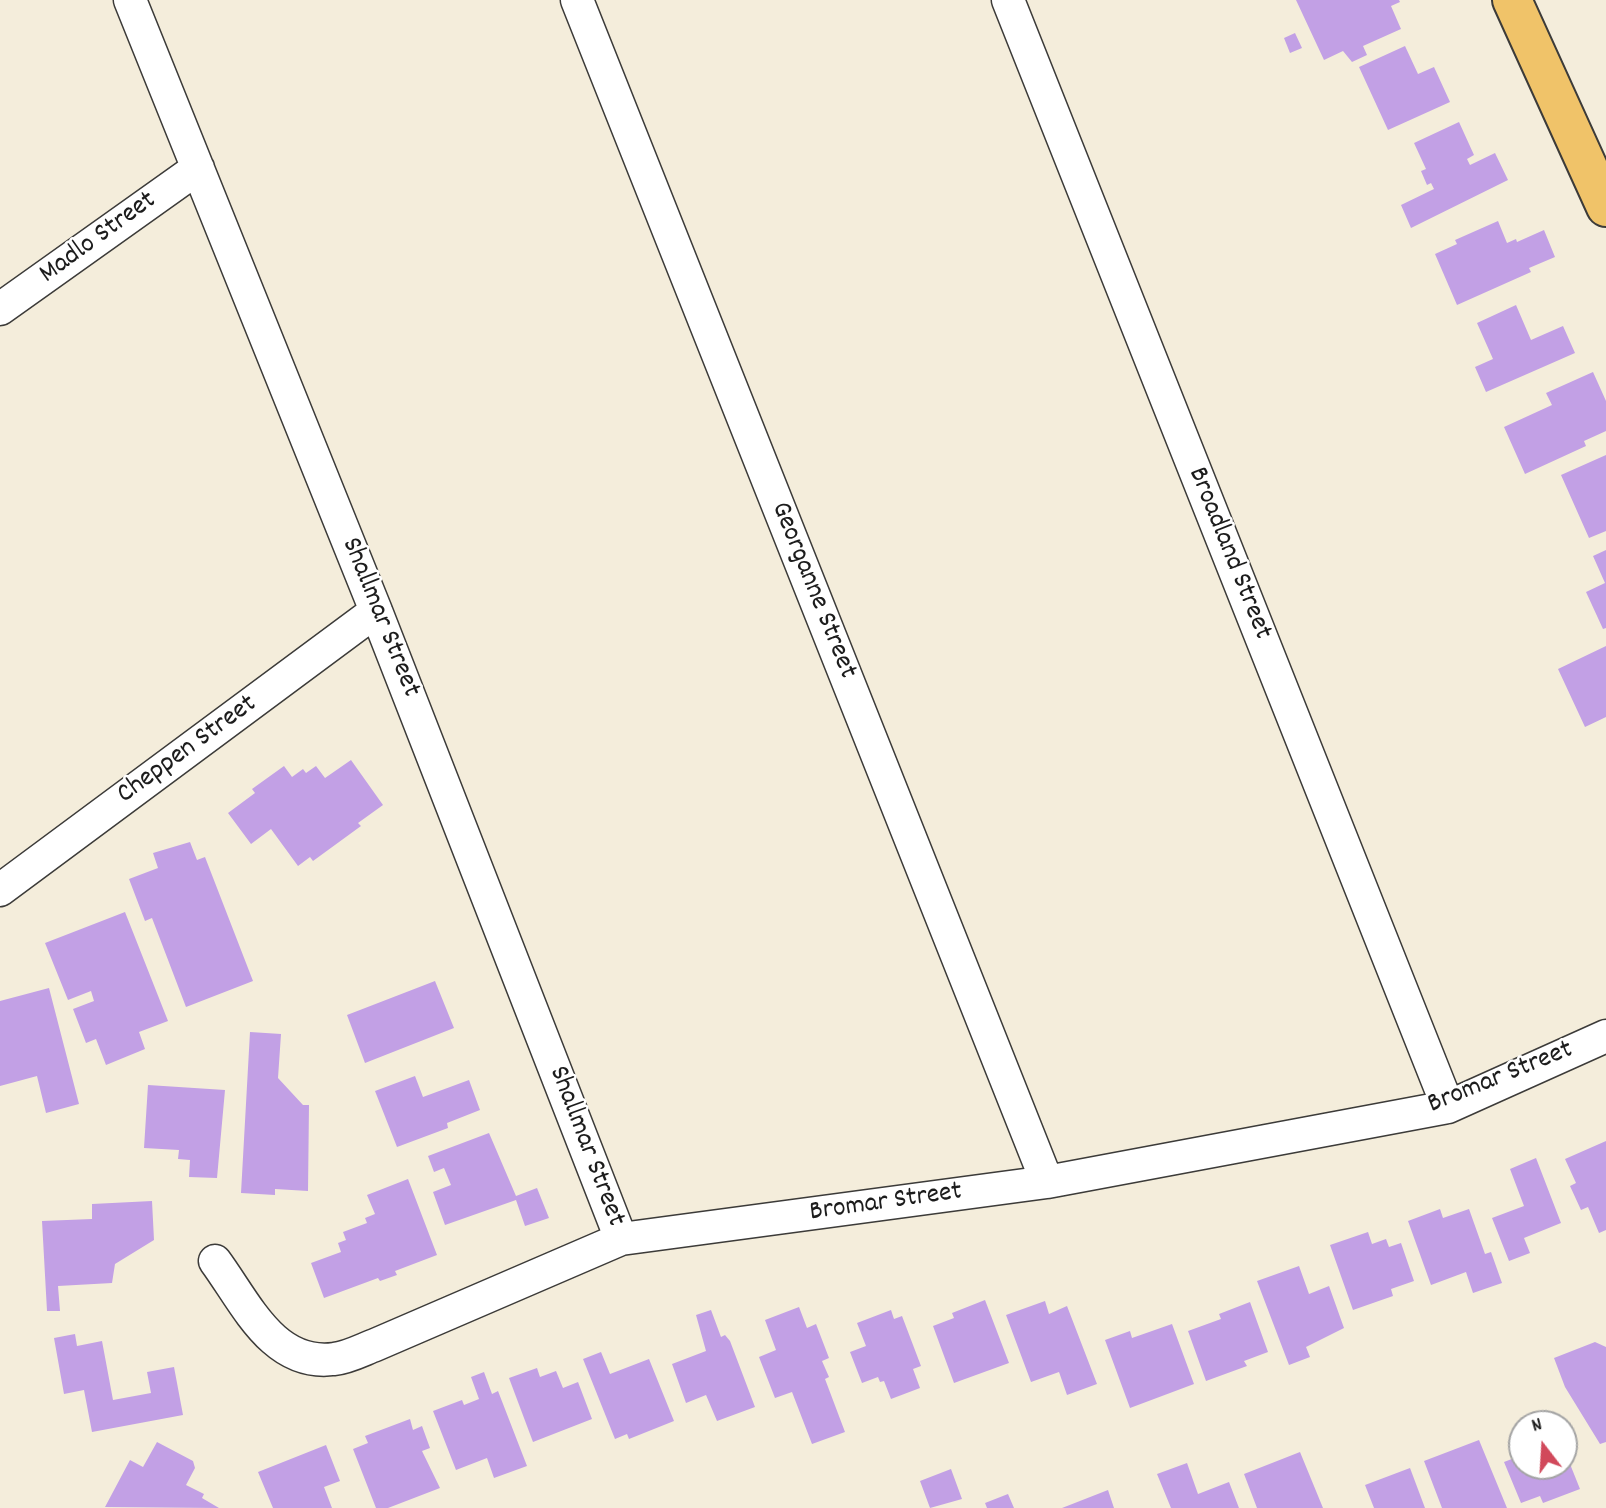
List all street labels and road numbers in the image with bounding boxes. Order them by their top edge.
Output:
street label: Madlo Street [34,185,164,293]
street label: Broadland Street [1178,463,1278,645]
street label: Georganne Street [761,498,863,684]
street label: Shallmar Street [332,533,426,703]
street label: Cheppen Street [112,689,264,813]
street label: Bromar Street [1424,1035,1578,1123]
street label: Shallmar Street [539,1062,631,1232]
street label: Bromar Street [808,1177,964,1231]

